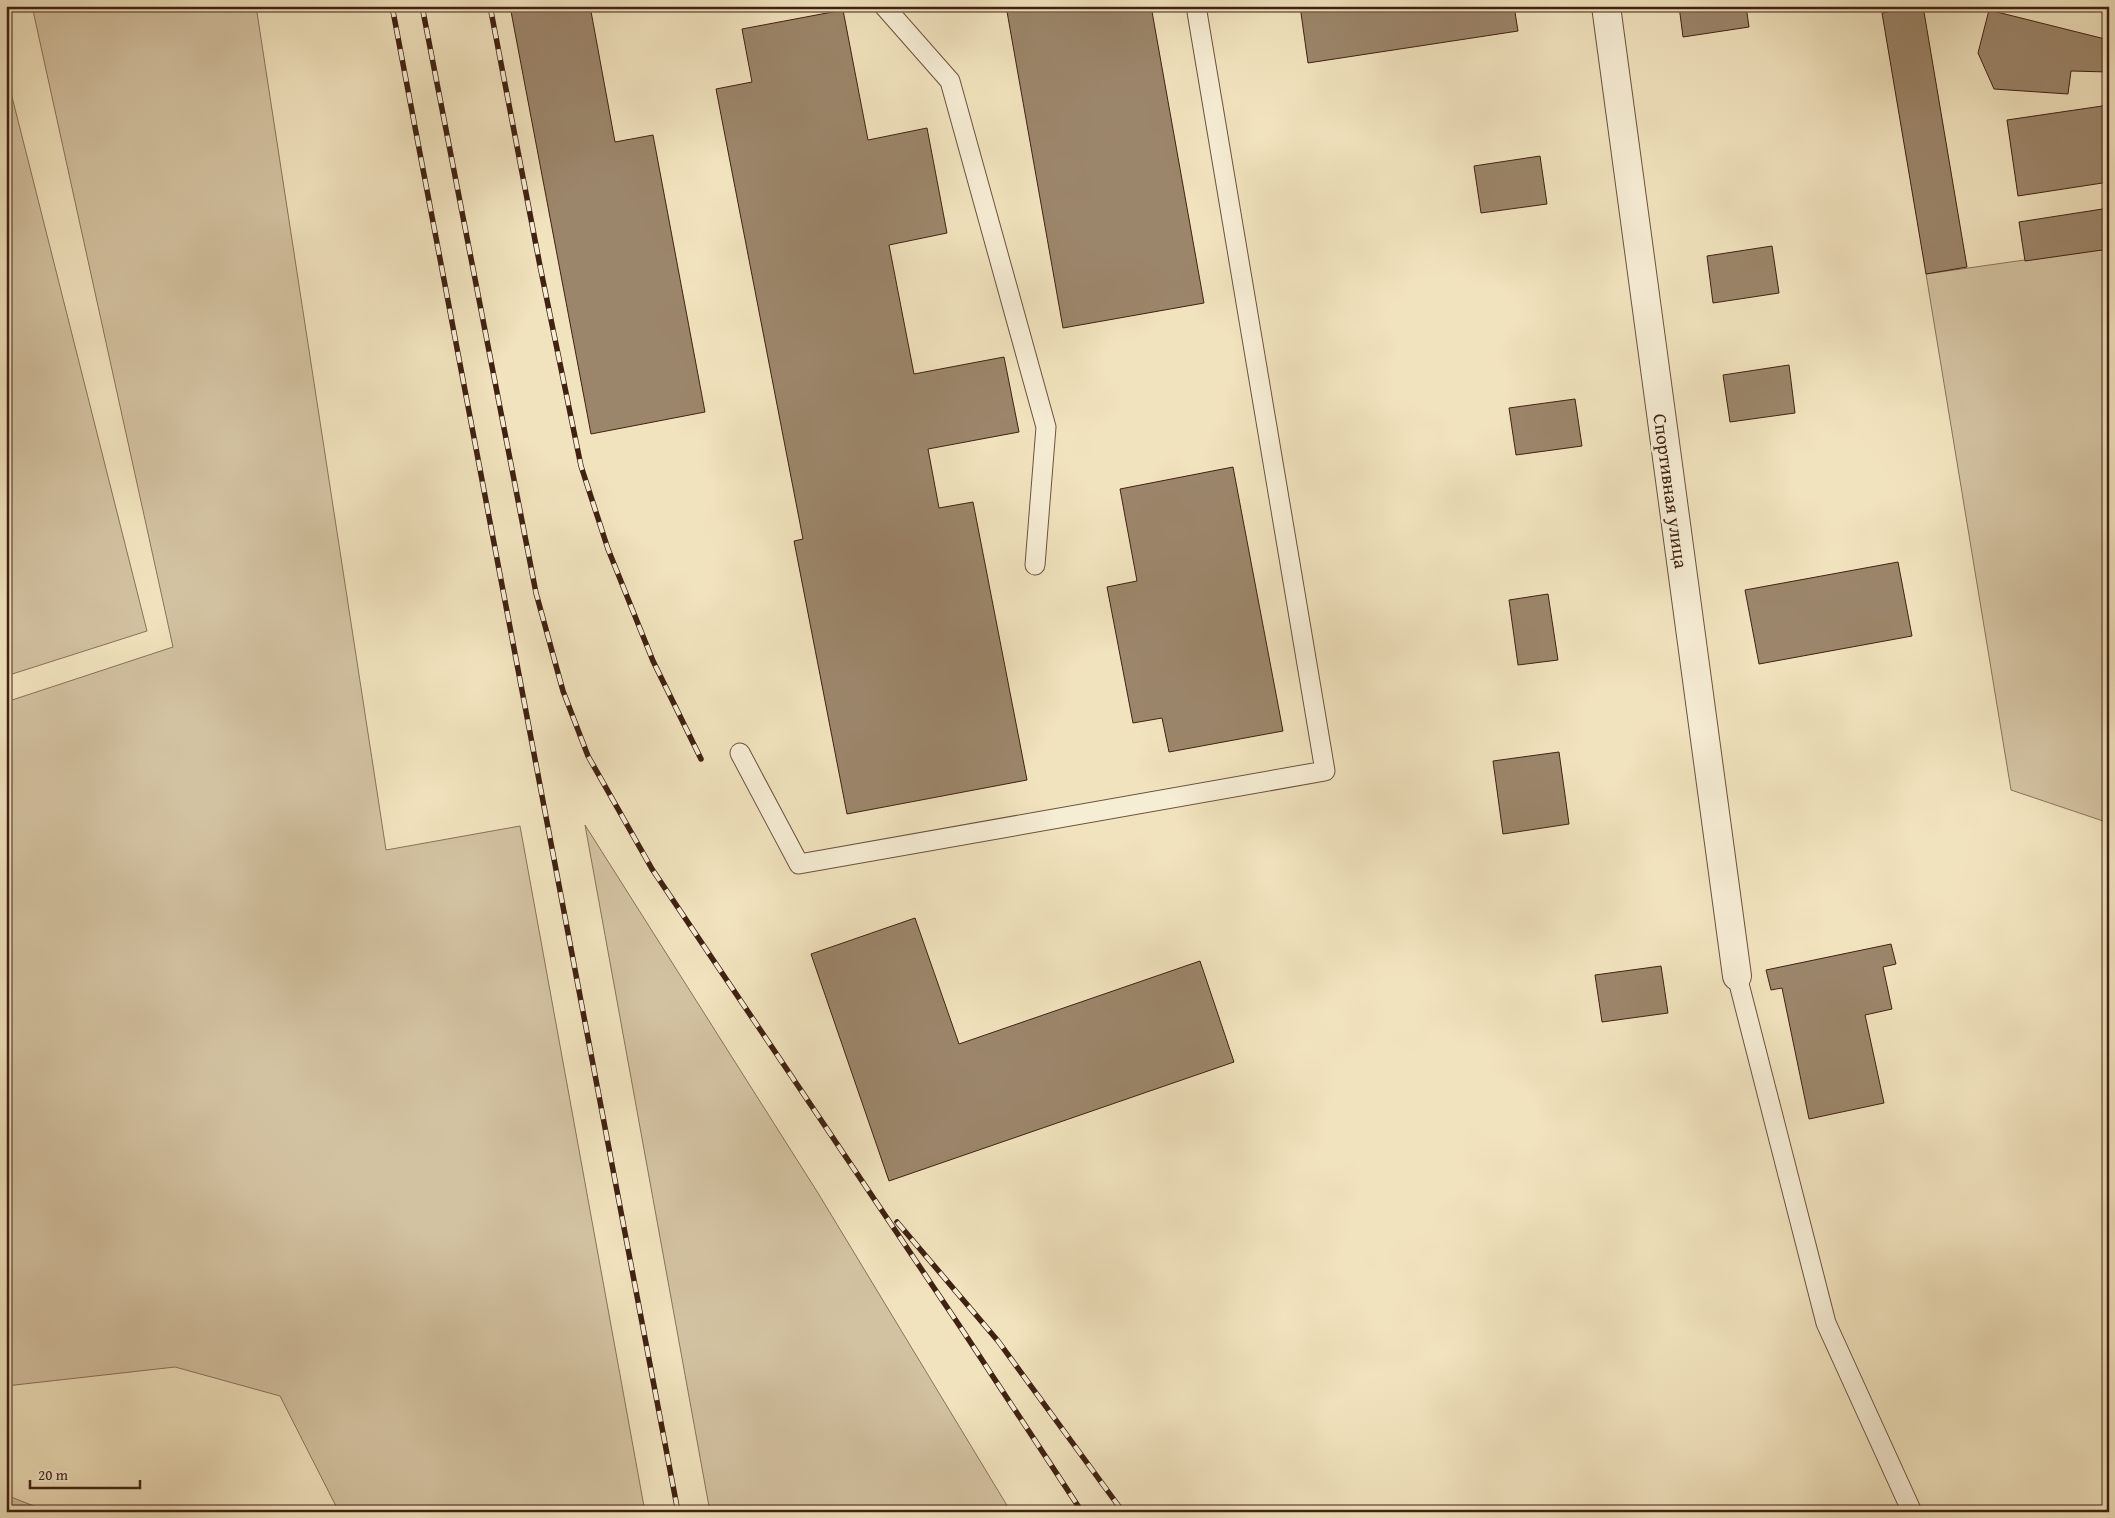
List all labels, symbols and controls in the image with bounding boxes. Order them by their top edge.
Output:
street label: Спортивная улица [1646,412,1696,570]
scale bar [30,1458,140,1490]
text: 20 m [38,1464,69,1485]

